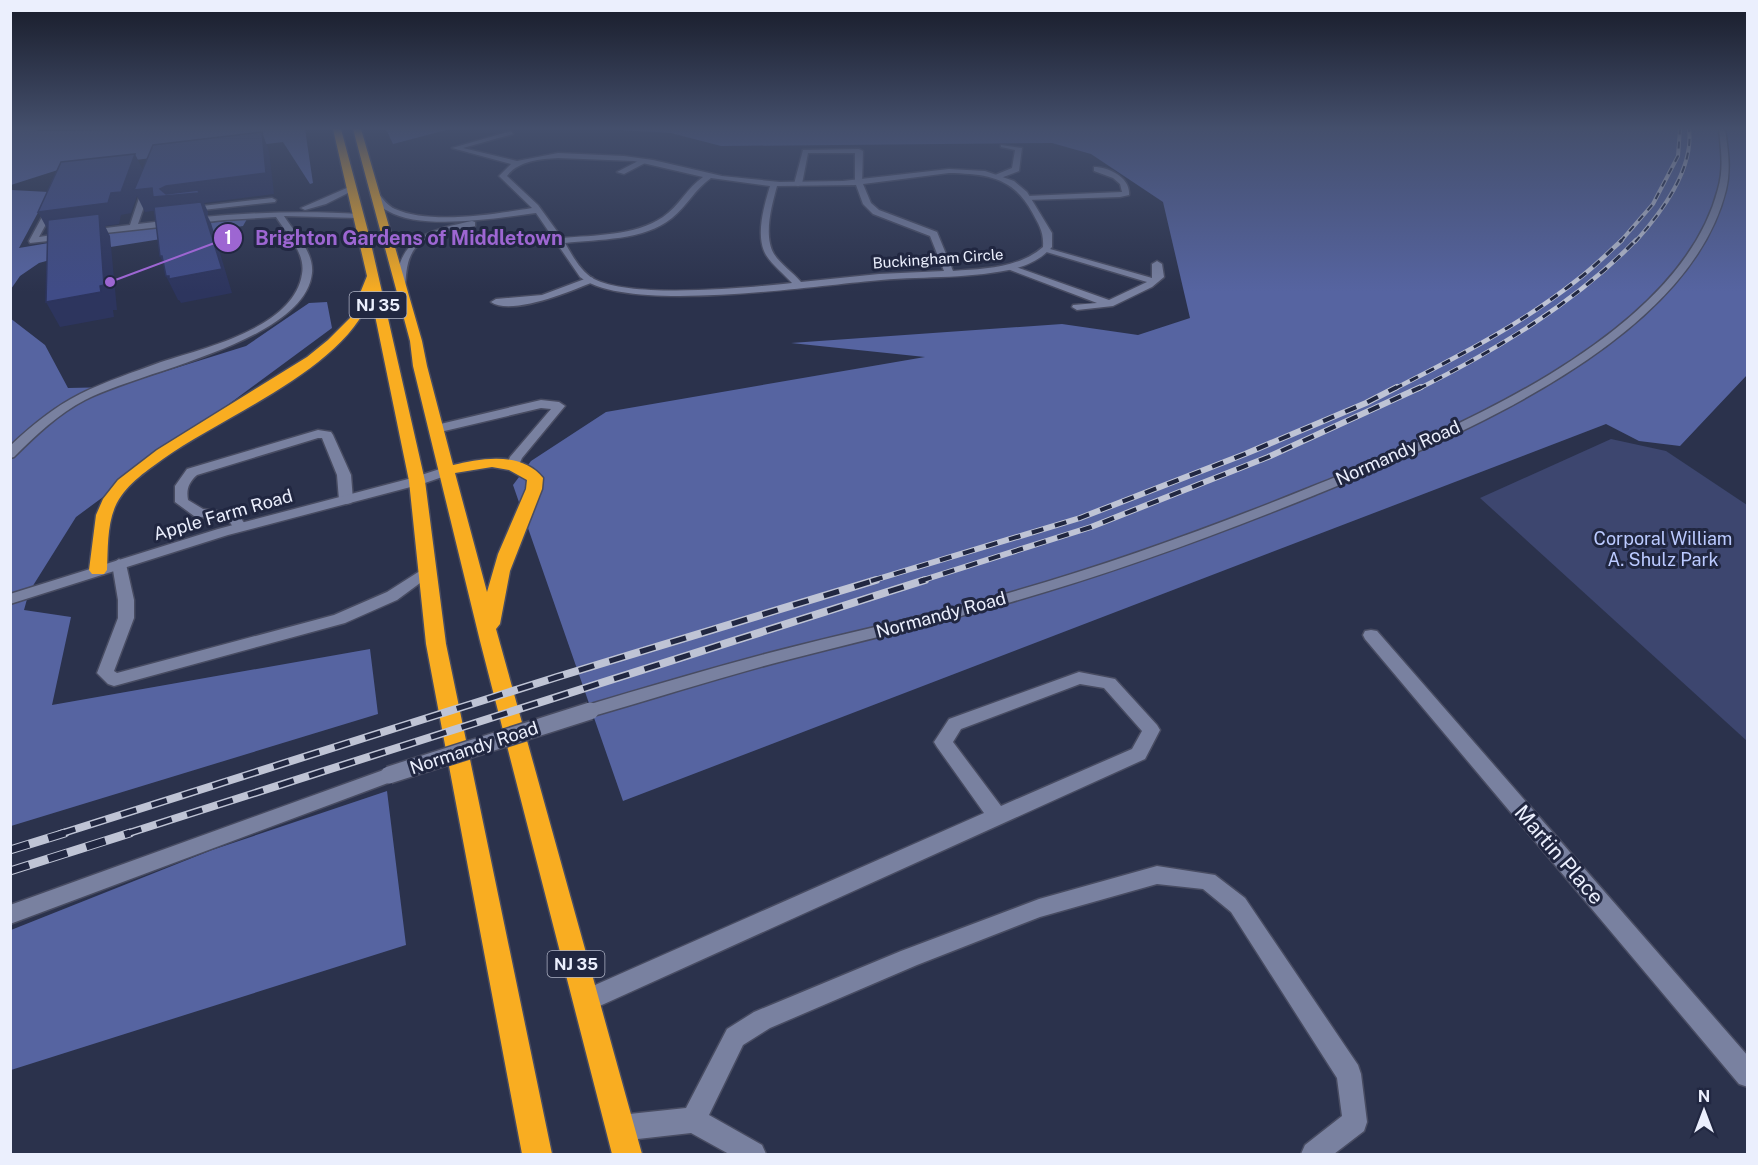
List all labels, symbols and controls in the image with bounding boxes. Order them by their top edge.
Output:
callout: Brighton Gardens of Middletown [213,219,575,257]
text: Brighton Gardens of Middletown [255,226,563,250]
text: 1 [224,227,232,248]
street label: Buckingham Circle [872,245,1004,272]
road number: NJ 35 [350,292,406,318]
street label: Normandy Road [1332,416,1463,489]
street label: Apple Farm Road [151,485,295,544]
park label: Corporal William A. Shulz Park [1594,528,1732,570]
street label: Normandy Road [874,587,1008,642]
street label: Normandy Road [407,717,541,778]
street label: Martin Place [1510,800,1609,909]
road number: NJ 35 [548,951,604,977]
north arrow [1674,1081,1734,1141]
text: N [1698,1087,1710,1106]

